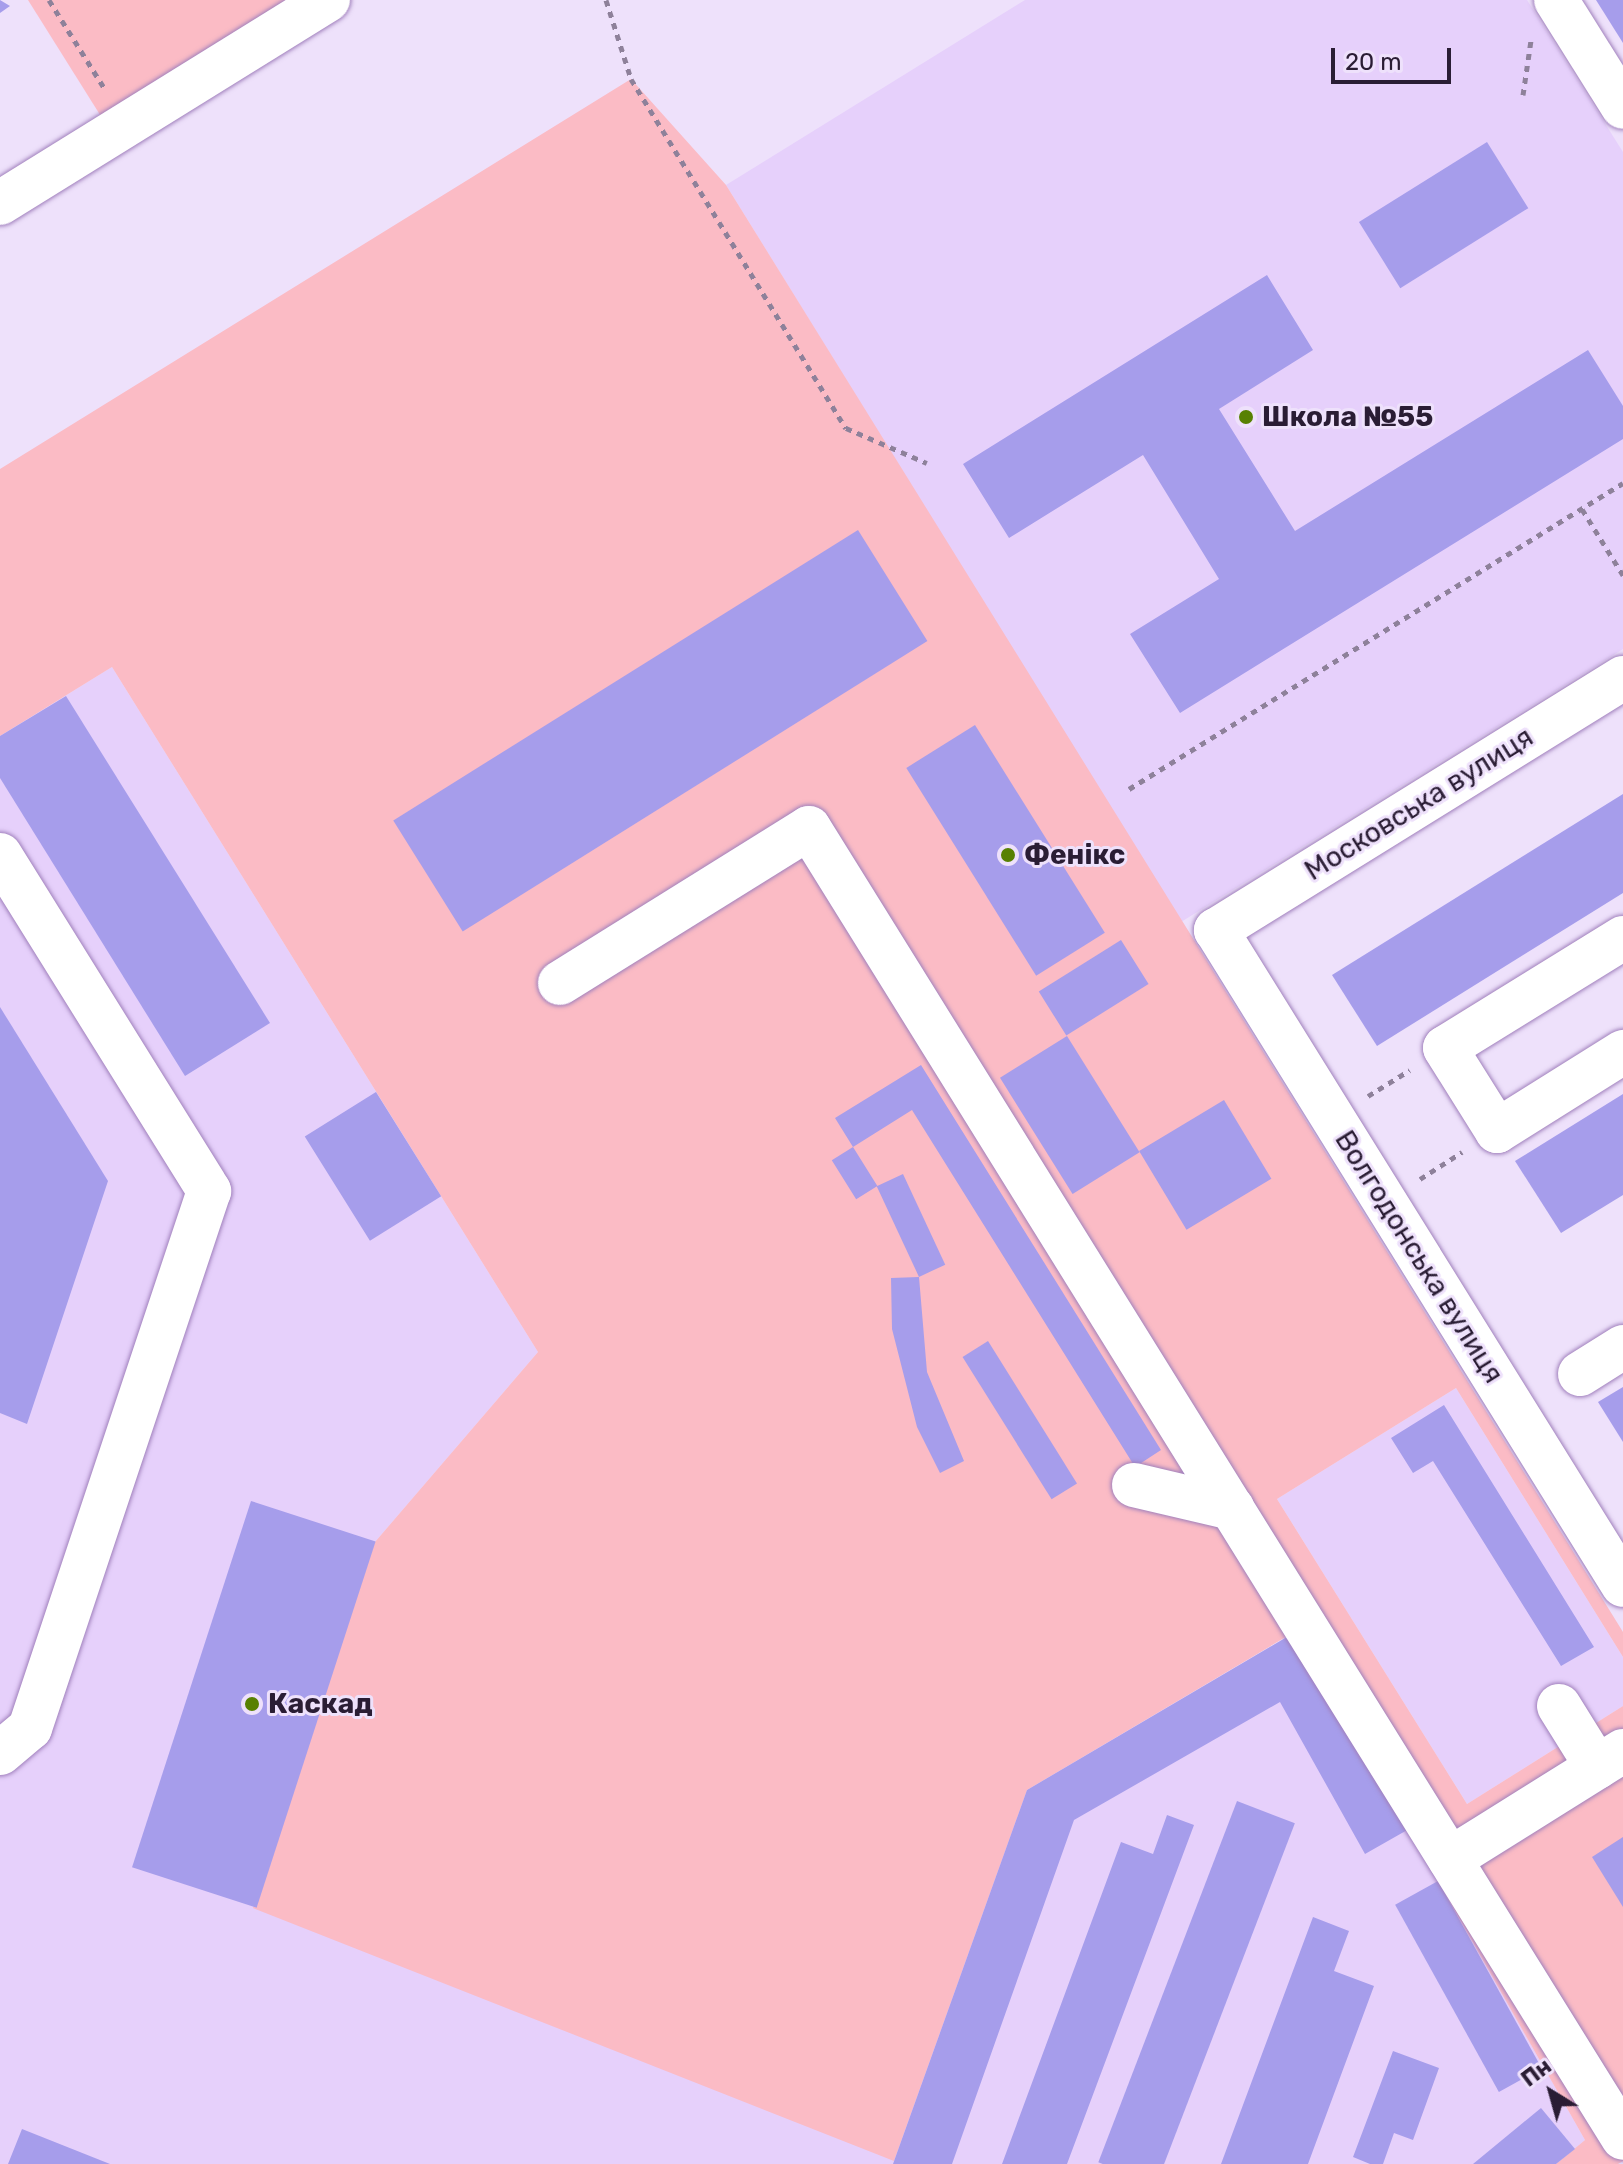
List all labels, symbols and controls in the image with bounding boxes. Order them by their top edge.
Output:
scale bar [1335,32,1455,82]
text: 20 m [1345,48,1402,76]
place label: Школа №55 [1262,400,1433,434]
marker: Школа №55 [1237,408,1255,426]
street label: Московська вулиця [1299,720,1539,888]
place label: Фенікс [1024,838,1125,872]
marker: Фенікс [999,846,1017,864]
street label: Волгодонська вулиця [1328,1125,1510,1389]
place label: Каскад [268,1687,373,1721]
marker: Каскад [243,1695,261,1713]
north arrow [1511,2052,1591,2132]
text: Пн [1516,2052,1557,2092]

